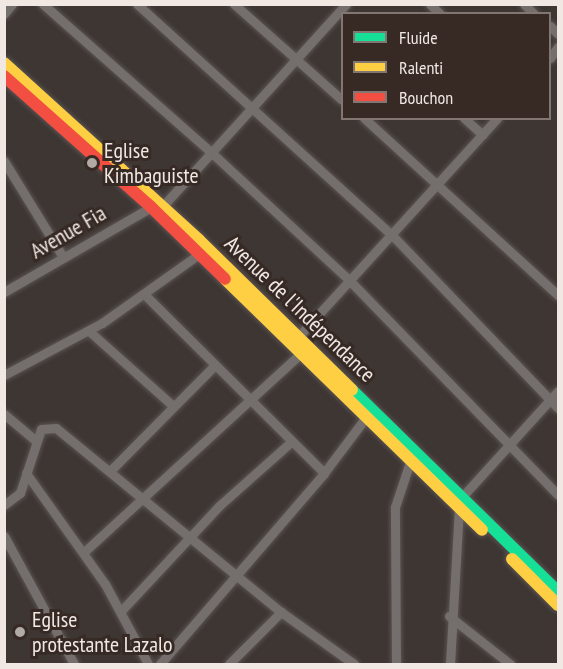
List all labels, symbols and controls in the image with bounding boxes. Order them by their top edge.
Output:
legend [341,12,551,120]
text: Fluide [399,26,438,49]
text: Ralenti [399,56,443,79]
text: Bouchon [399,86,453,109]
place label: Eglise Kimbaguiste [104,137,199,188]
marker: Eglise Kimbaguiste [85,156,99,170]
street label: Avenue Fia [25,200,111,264]
street label: Avenue de l'Indépendance [219,230,381,388]
place label: Eglise protestante Lazalo [32,606,173,658]
marker: Eglise protestante Lazalo [13,625,27,639]

